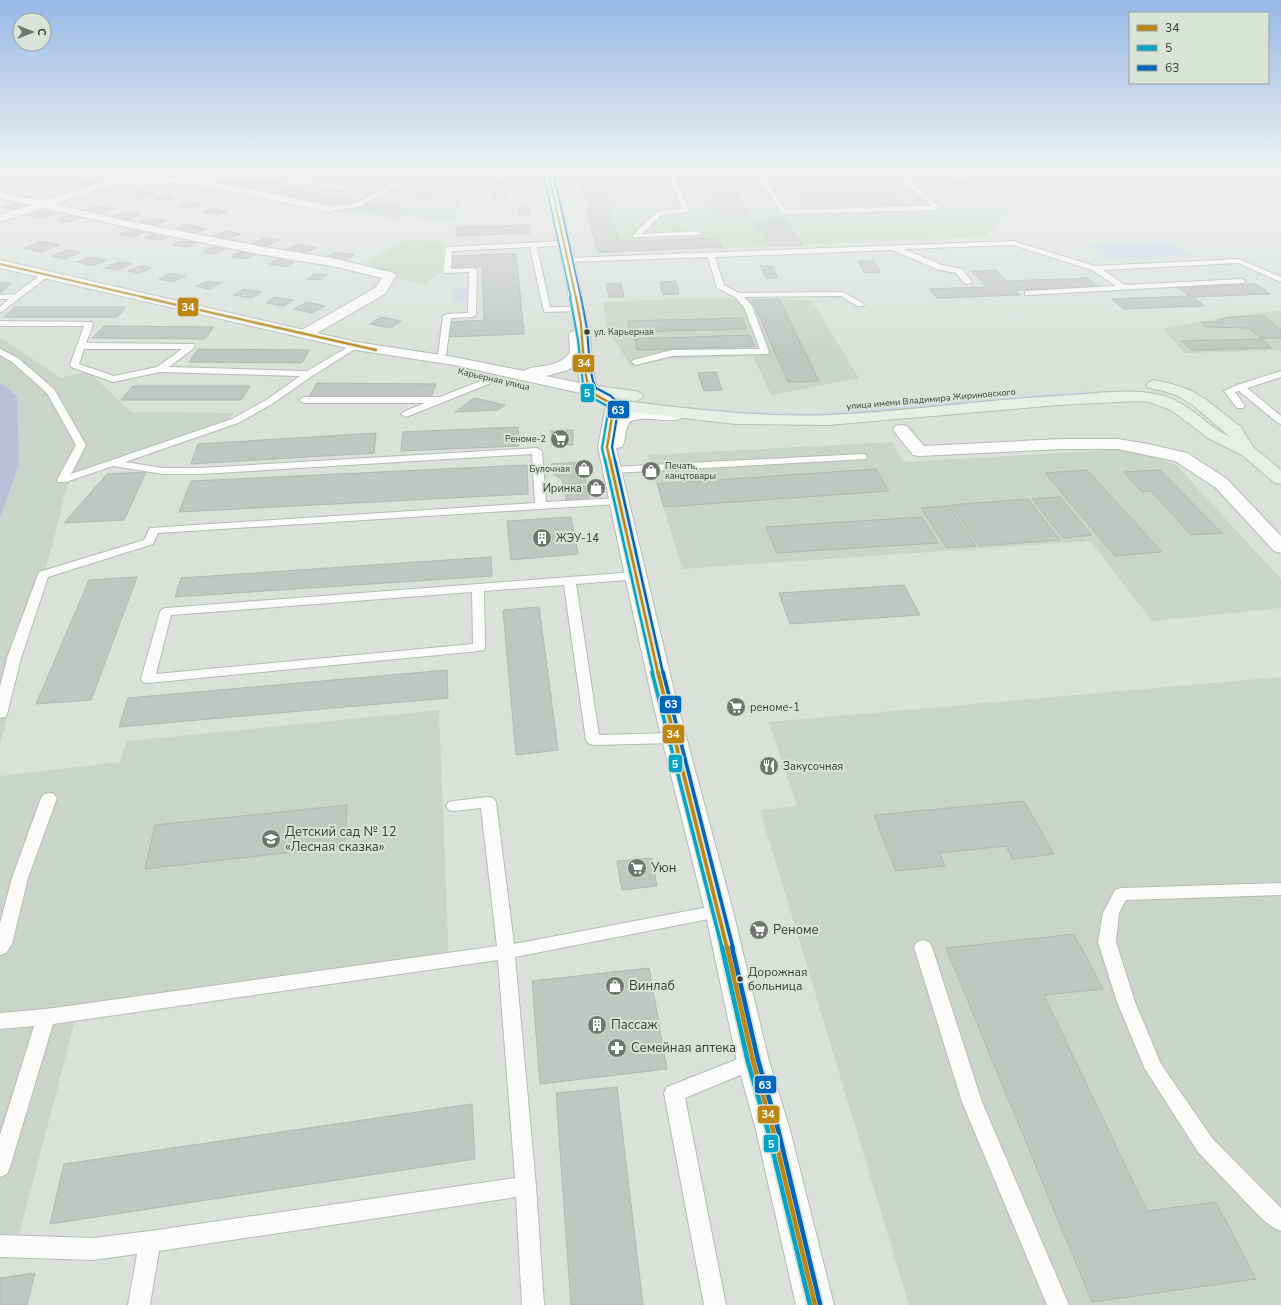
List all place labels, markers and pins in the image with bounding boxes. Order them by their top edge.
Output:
place label: ул. Карьерная [594,326,654,338]
marker: ул. Карьерная [582,327,592,337]
supermarket icon: Реноме-2 [549,428,571,450]
place label: Реноме-2 [505,433,546,445]
shop icon: Булочная [573,458,595,480]
shop icon: Печать, канцтовары [640,460,662,482]
place label: Печать, канцтовары [665,460,716,482]
place label: Булочная [529,463,570,475]
shop icon: Иринка [585,477,607,499]
place label: Иринка [543,481,582,496]
building icon: ЖЭУ-14 [531,527,553,549]
place label: ЖЭУ-14 [556,531,599,546]
supermarket icon: реноме-1 [725,696,747,718]
place label: реноме-1 [750,700,800,715]
restaurant icon: Закусочная [758,755,780,777]
place label: Закусочная [783,759,843,774]
place label: Детский сад № 12 «Лесная сказка» [285,823,397,856]
school or university icon: Детский сад № 12 «Лесная сказка» [260,828,282,850]
supermarket icon: Уюн [626,857,648,879]
place label: Уюн [650,859,676,877]
supermarket icon: Реноме [748,919,770,941]
place label: Реноме [773,921,819,939]
place label: Дорожная больница [748,964,807,994]
marker: Дорожная больница [735,974,745,984]
shop icon: Винлаб [604,975,626,997]
place label: Винлаб [629,977,675,995]
building icon: Пассаж [586,1014,608,1036]
place label: Пассаж [611,1016,658,1034]
pharmacy icon: Семейная аптека [606,1037,628,1059]
place label: Семейная аптека [631,1039,736,1057]

